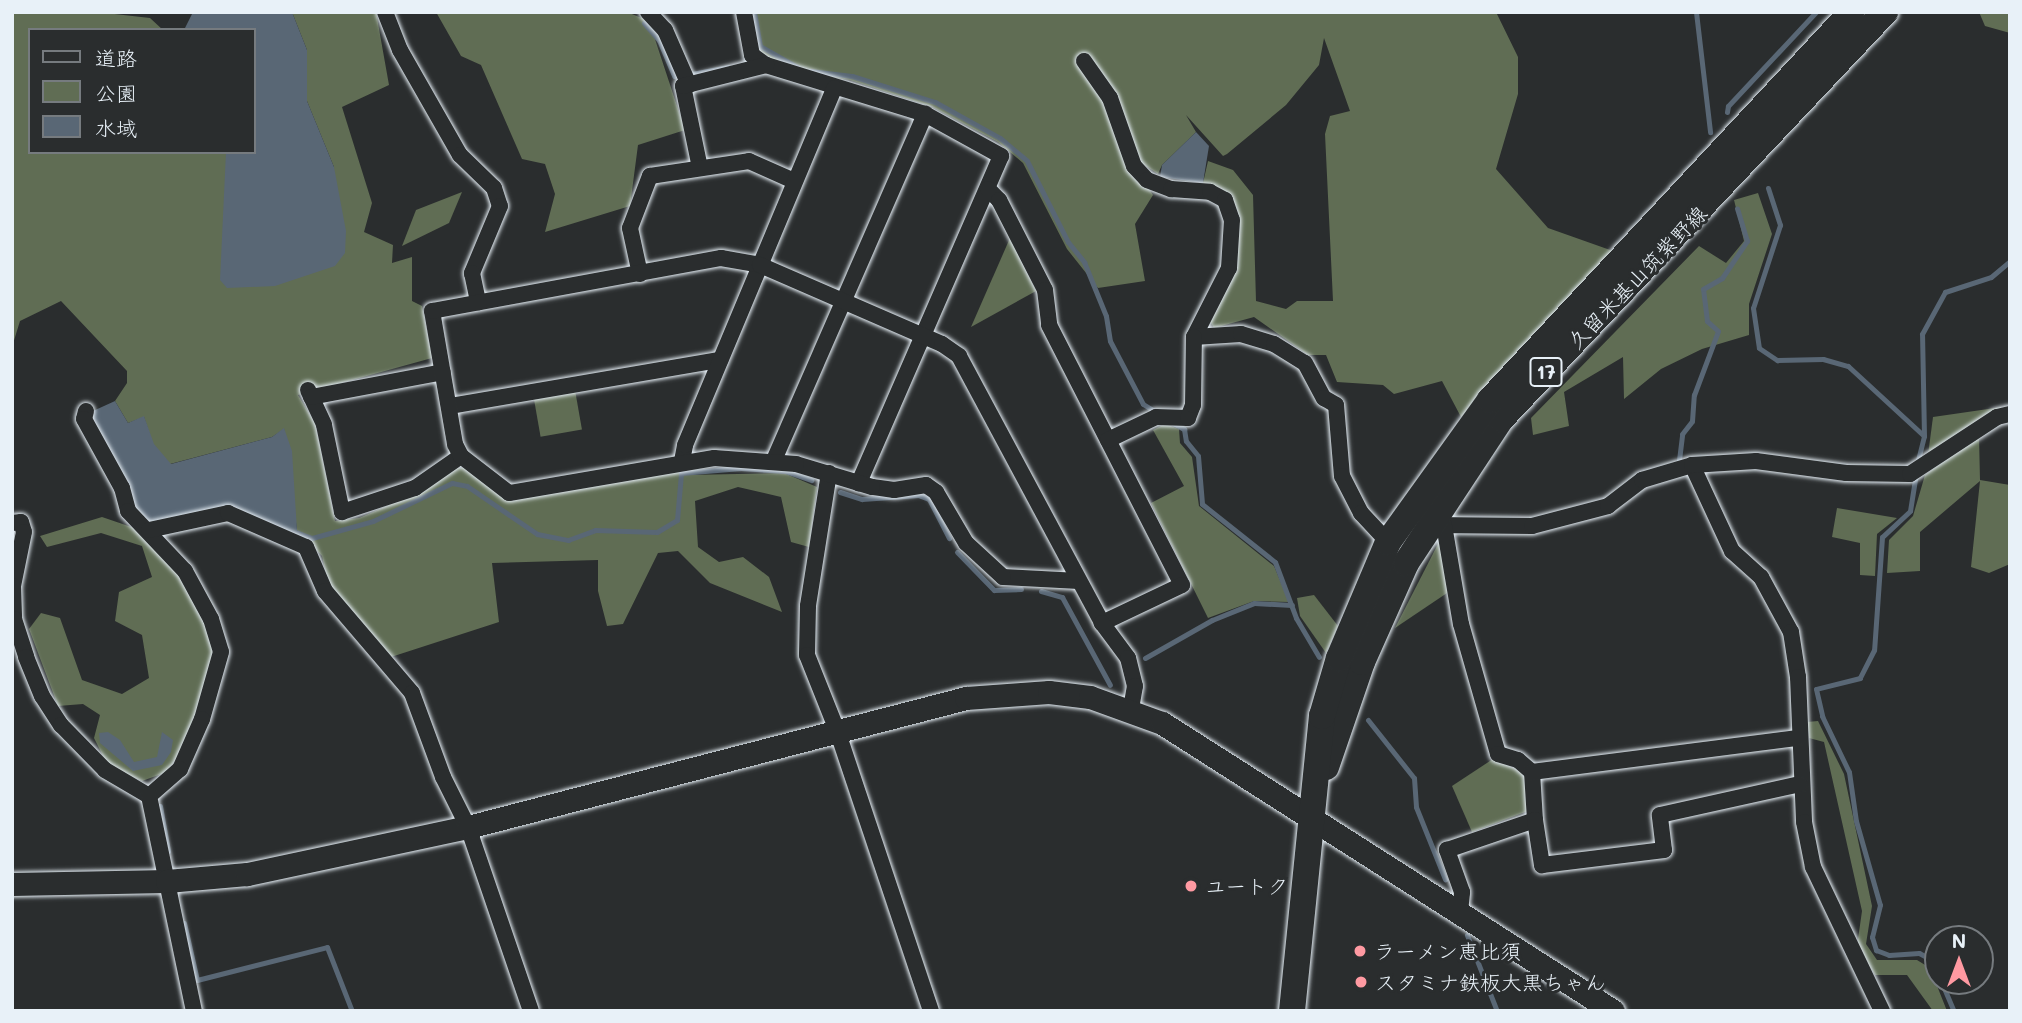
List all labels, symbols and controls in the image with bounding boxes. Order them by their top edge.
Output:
legend [28,28,256,154]
text: 道路 [95,44,137,71]
text: 公園 [95,79,137,106]
text: 水域 [95,114,137,141]
street label: 久留米基山筑紫野線 [1562,200,1712,354]
road number: 17 [1528,356,1564,388]
place label: ユートク [1205,873,1288,899]
marker: ユートク [1183,878,1199,894]
north arrow [1924,925,1994,995]
text: N [1952,928,1966,953]
place label: ラーメン恵比須 [1374,938,1521,964]
marker: ラーメン恵比須 [1352,943,1368,959]
place label: スタミナ鉄板大黒ちゃん [1375,969,1606,995]
marker: スタミナ鉄板大黒ちゃん [1353,974,1369,990]

